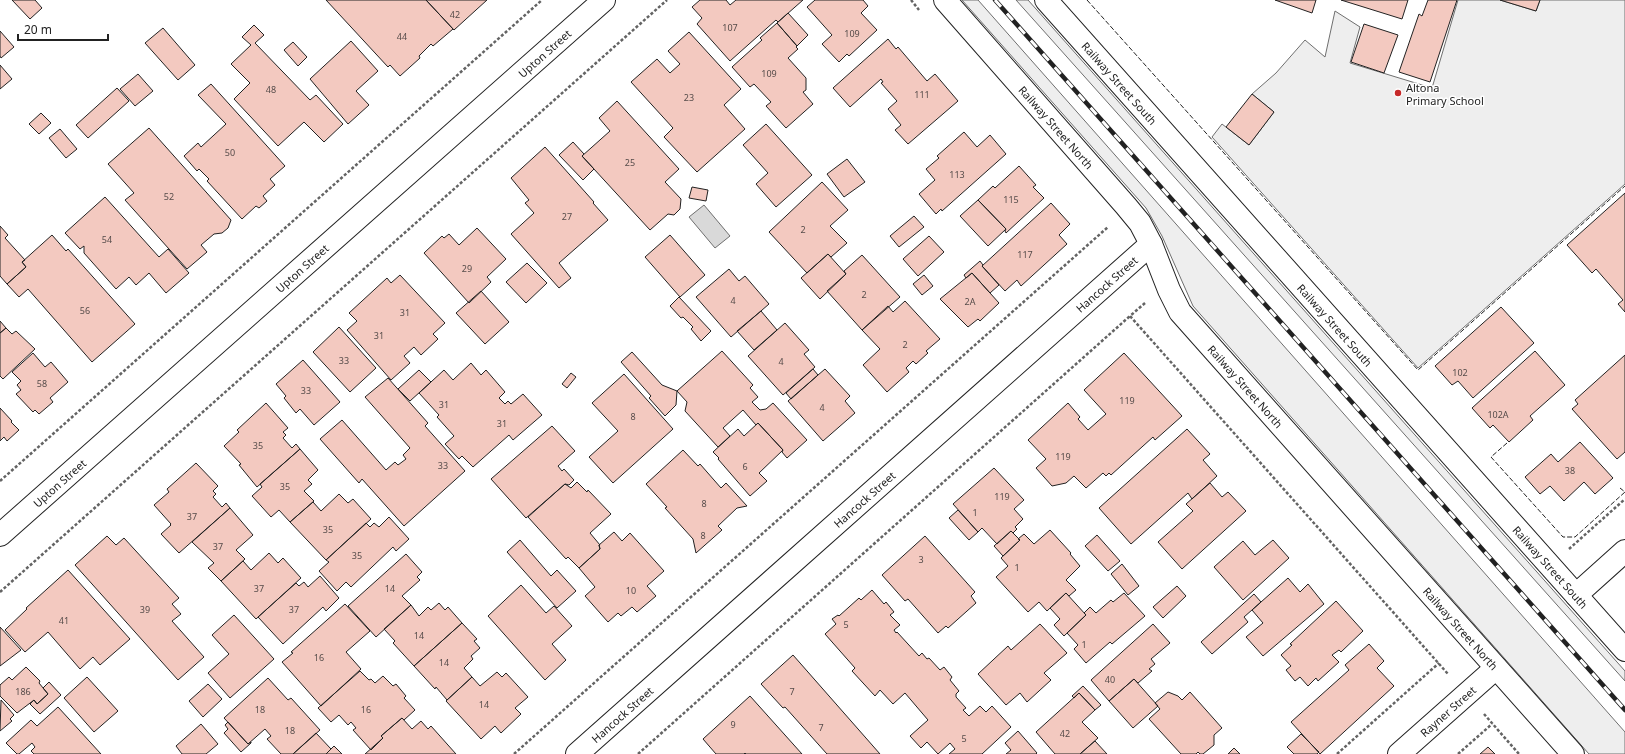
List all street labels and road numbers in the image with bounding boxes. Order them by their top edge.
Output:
street label: Upton Street [515,25,574,80]
street label: Railway Street South [1079,38,1161,127]
street label: Railway Street North [1016,82,1097,172]
street label: Upton Street [272,240,331,295]
street label: Hancock Street [1072,252,1140,315]
street label: Railway Street South [1294,280,1376,369]
street label: Railway Street North [1205,341,1287,431]
street label: Upton Street [29,455,89,510]
street label: Hancock Street [830,467,898,530]
street label: Railway Street South [1510,522,1592,611]
street label: Railway Street North [1420,584,1502,673]
street label: Rayner Street [1417,682,1479,740]
street label: Hancock Street [588,683,656,746]

